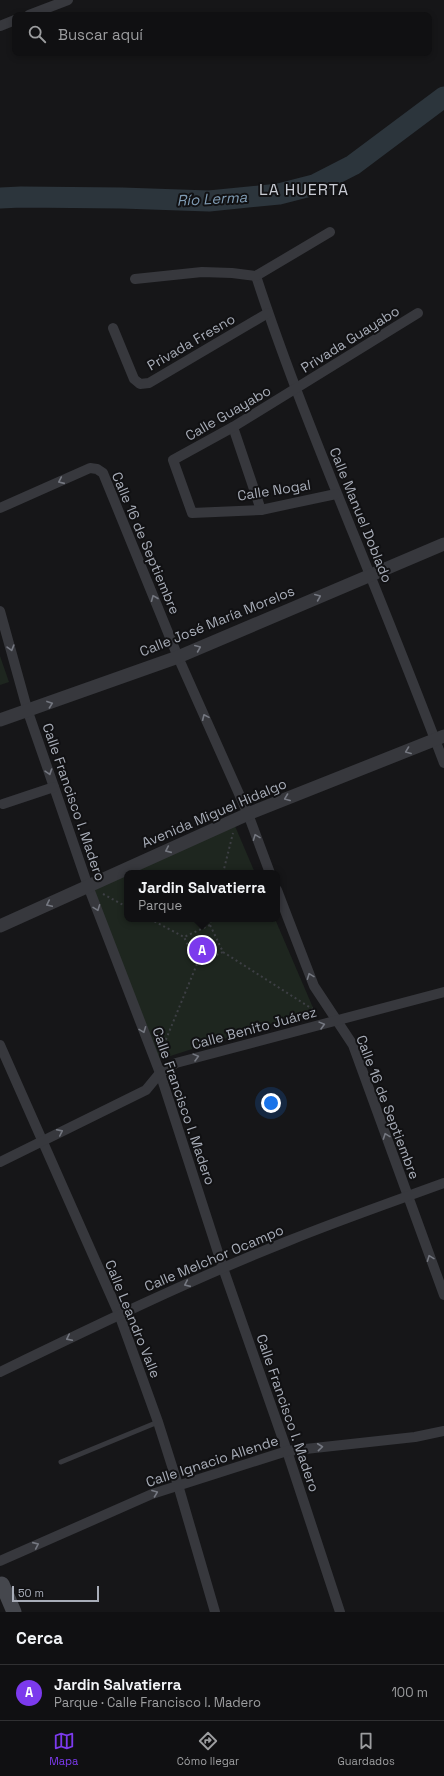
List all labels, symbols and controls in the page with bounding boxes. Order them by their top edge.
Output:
search box [12,12,432,56]
icon: search [26,23,48,45]
text: Buscar aquí [58,25,143,44]
district label: LA HUERTA [259,179,349,200]
water label: Río Lerma [176,187,248,210]
street label: Privada Guayabo [297,301,403,377]
street label: Privada Fresno [144,310,238,374]
street label: Calle Guayabo [182,381,274,445]
street label: Calle Manuel Doblado [326,445,396,585]
street label: Calle 16 de Septiembre [108,469,184,617]
street label: Calle Nogal [236,475,312,505]
one-way arrow [58,476,66,484]
street label: Calle José María Morelos [137,582,297,660]
one-way arrow [151,594,159,602]
one-way arrow [313,594,321,602]
one-way arrow [6,645,14,651]
one-way arrow [195,645,202,653]
one-way arrow [47,700,54,708]
one-way arrow [202,714,210,722]
street label: Calle Francisco I. Madero [38,721,110,883]
one-way arrow [404,746,411,754]
one-way arrow [44,769,52,776]
street label: Avenida Miguel Hidalgo [139,774,289,852]
one-way arrow [283,794,290,802]
one-way arrow [253,833,261,840]
one-way arrow [164,845,172,853]
popup [124,870,280,922]
text: Jardin Salvatierra [138,878,266,897]
text: Parque [138,897,182,914]
one-way arrow [46,899,54,907]
one-way arrow [92,905,100,912]
pin: A [189,935,215,965]
one-way arrow [306,972,314,979]
street label: Calle Benito Juárez [190,1003,318,1053]
one-way arrow [319,1021,325,1029]
street label: Calle Francisco I. Madero [148,1025,220,1187]
one-way arrow [139,1026,147,1033]
street label: Calle 16 de Septiembre [352,1032,424,1182]
one-way arrow [193,1054,199,1062]
your location [261,1093,281,1113]
one-way arrow [56,1129,63,1137]
one-way arrow [382,1133,390,1140]
street label: Calle Melchor Ocampo [142,1220,286,1296]
one-way arrow [427,1255,435,1262]
street label: Calle Leandro Valle [101,1257,165,1381]
one-way arrow [184,1279,192,1287]
street label: Calle Francisco I. Madero [252,1332,324,1494]
one-way arrow [66,1334,74,1341]
street label: Calle Ignacio Allende [143,1431,281,1491]
one-way arrow [317,1443,323,1452]
one-way arrow [151,1490,158,1498]
one-way arrow [31,1542,39,1550]
scale bar [12,1584,99,1603]
text: 50 m [18,1586,44,1600]
text: Cerca [16,1627,63,1649]
text: Jardin Salvatierra [54,1675,181,1694]
text: A [25,1684,33,1701]
text: 100 m [391,1684,428,1701]
text: Parque · Calle Francisco I. Madero [54,1694,261,1711]
tab: Mapa [49,1730,78,1768]
tab: Cómo llegar [177,1730,239,1768]
tab: Guardados [338,1730,395,1768]

